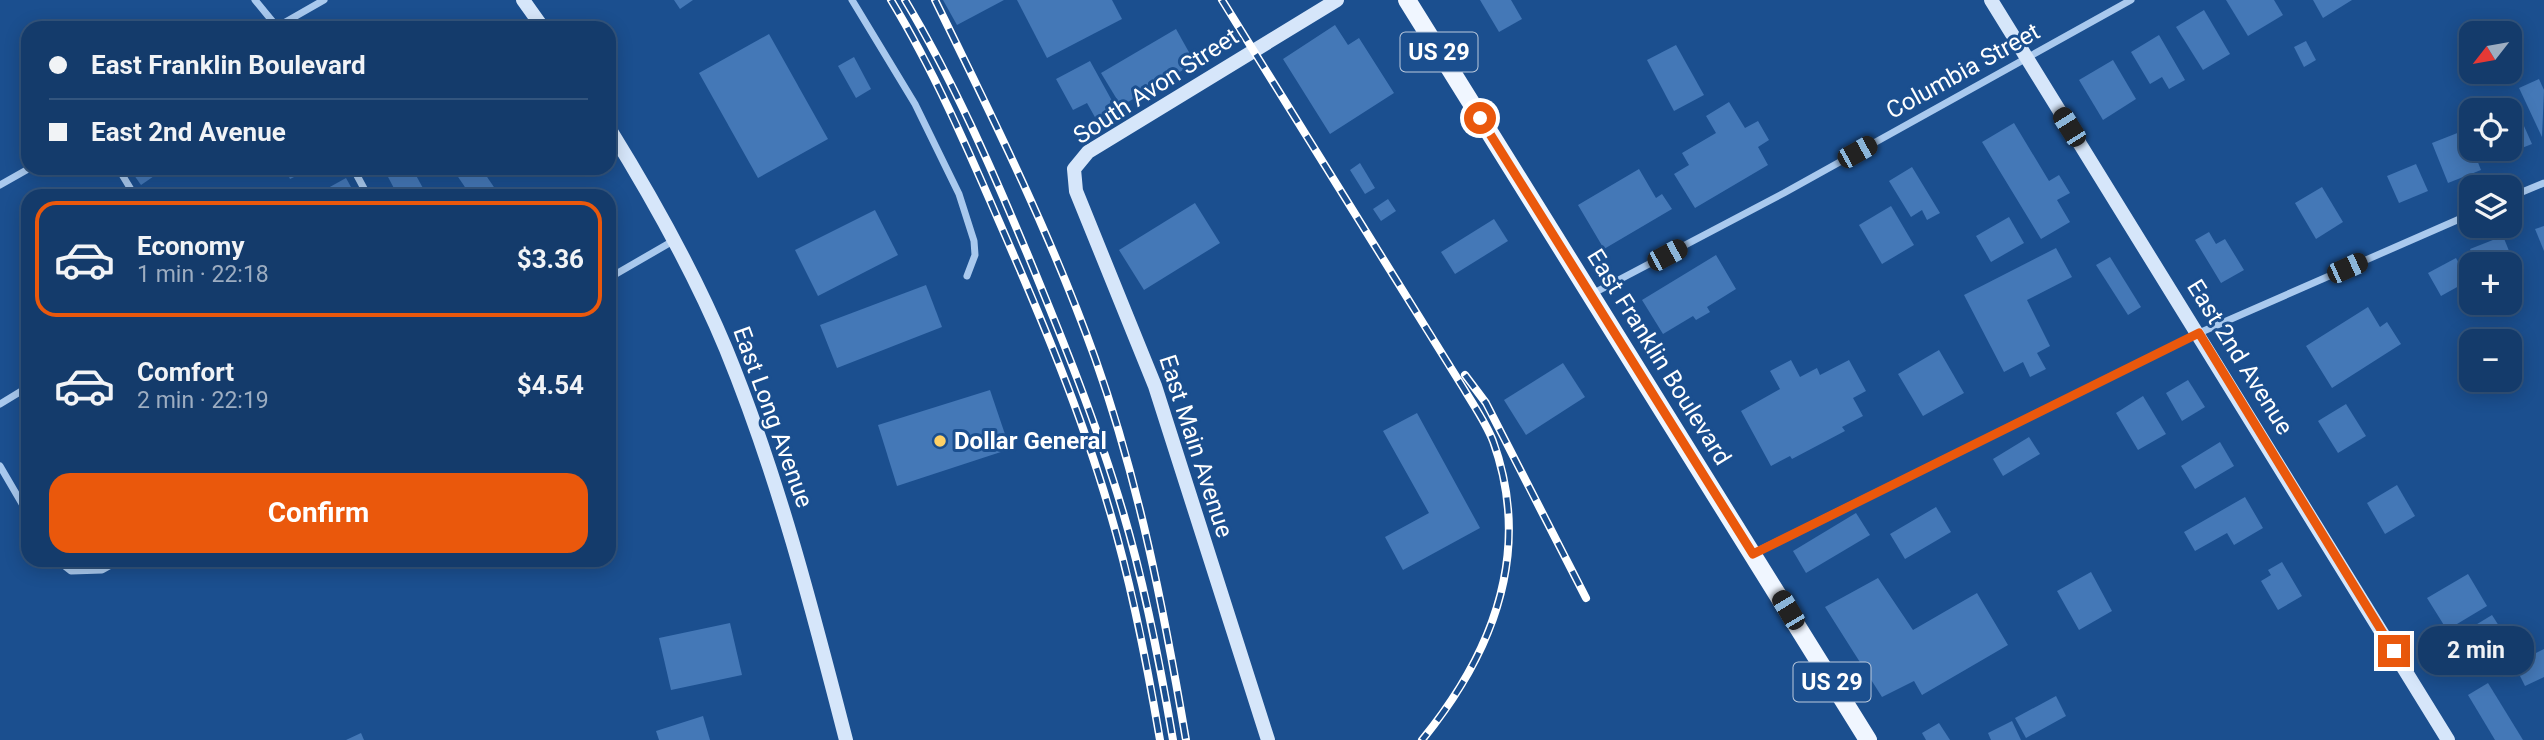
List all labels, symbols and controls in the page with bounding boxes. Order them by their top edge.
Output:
street label: Columbia Street [1881,17,2045,125]
north arrow [2459,21,2522,84]
map controls [2459,21,2522,392]
street label: South Avon Street [1068,22,1244,150]
road number: US 29 [1400,32,1478,72]
text: East Franklin Boulevard [91,50,366,80]
button: locate [2459,98,2522,161]
route start [1464,102,1496,134]
car [2049,104,2090,150]
text: East 2nd Avenue [91,117,286,147]
car [1834,133,1881,171]
button: layers [2459,175,2522,238]
icon: car [53,228,116,291]
text: Economy [137,231,244,261]
car [1644,236,1691,274]
text: $3.36 [517,244,584,274]
street label: East Franklin Boulevard [1581,244,1737,470]
car [2324,250,2371,286]
button: + [2459,252,2522,315]
text: 1 min · 22:18 [137,261,269,288]
street label: East 2nd Avenue [2181,274,2299,440]
street label: East Long Avenue [727,323,819,511]
button: − [2459,329,2522,392]
street label: East Main Avenue [1153,351,1239,541]
icon: car [53,354,116,417]
text: Comfort [137,357,234,387]
text: $4.54 [517,370,584,400]
text: 2 min · 22:19 [137,387,269,414]
place label: Dollar General [954,427,1107,455]
marker: Dollar General [932,433,948,449]
button: Confirm [49,473,588,553]
car [1769,587,1808,633]
callout: 2 min [2418,626,2534,676]
route end [2378,635,2410,667]
text: 2 min [2447,637,2505,664]
road number: US 29 [1794,662,1870,702]

